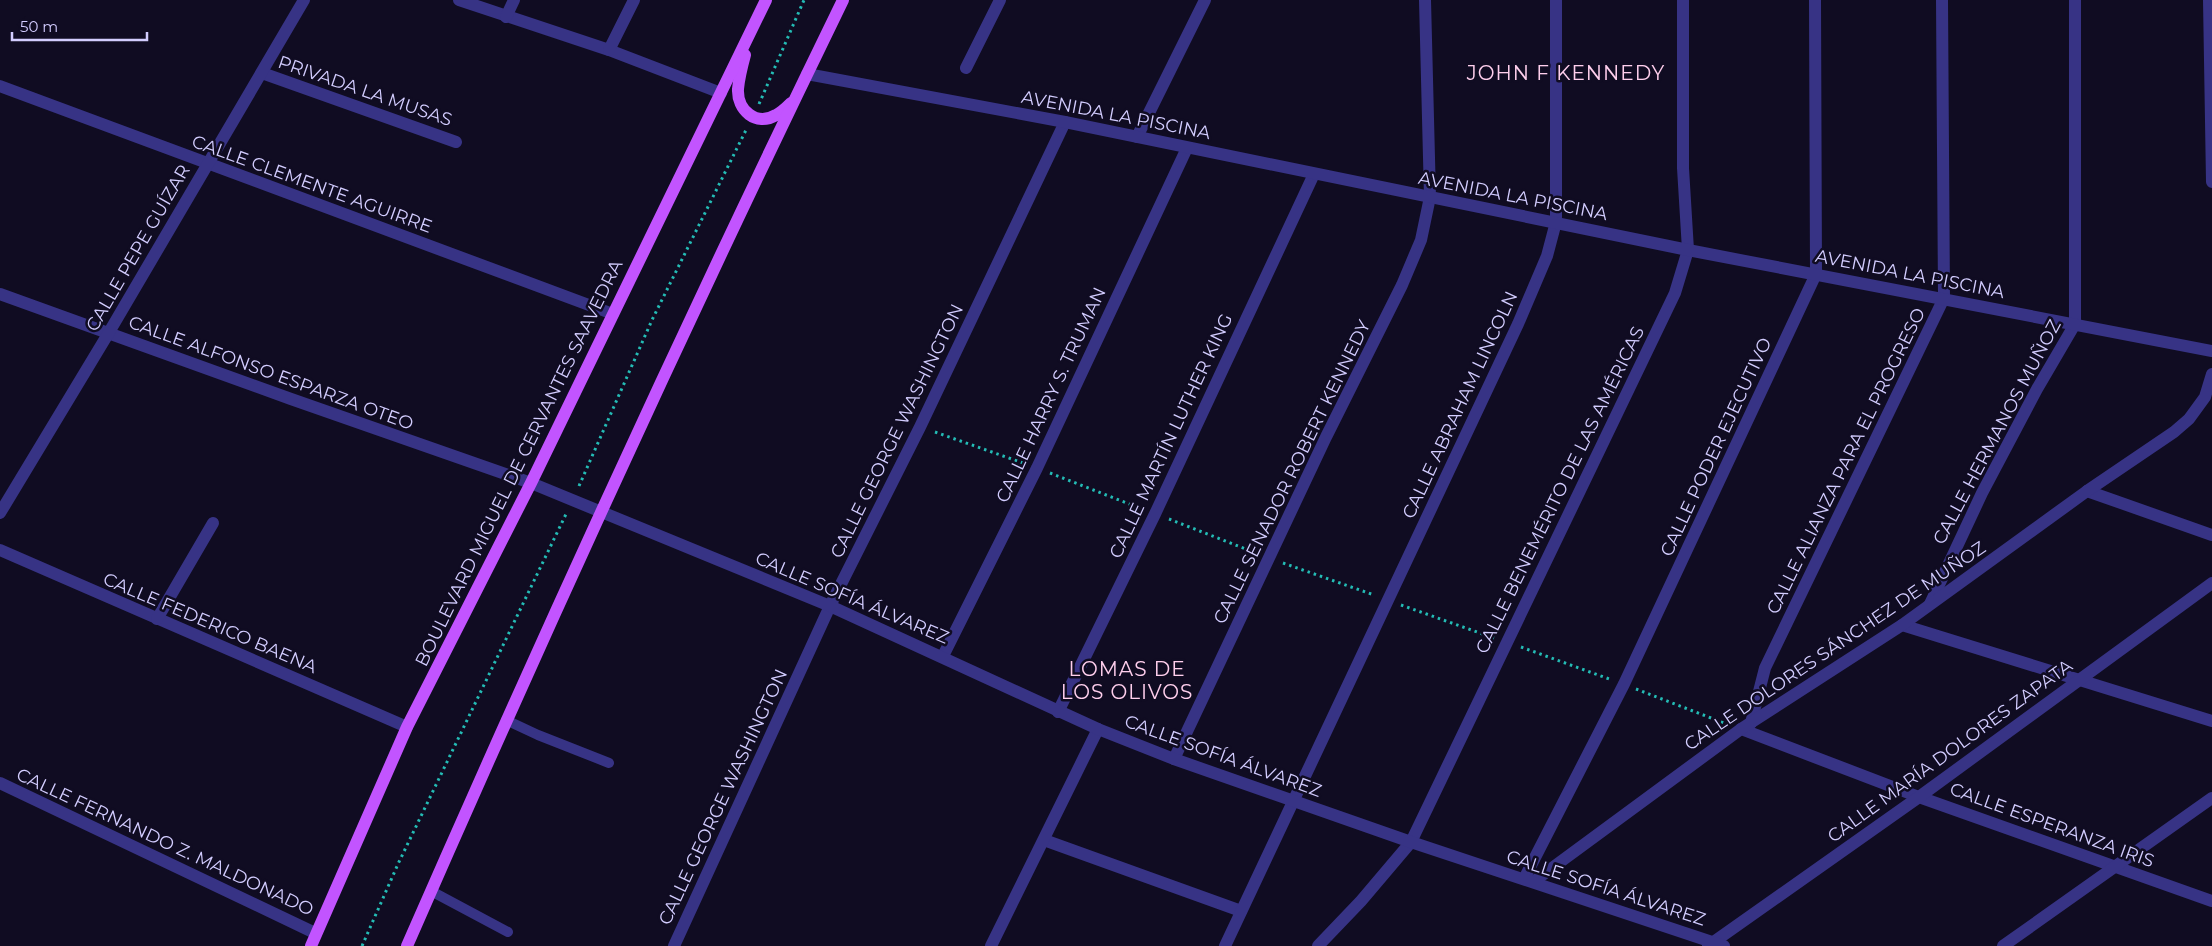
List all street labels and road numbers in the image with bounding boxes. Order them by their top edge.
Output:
street label: PRIVADA LA MUSAS [275,51,455,131]
street label: AVENIDA LA PISCINA [1020,86,1213,144]
street label: CALLE CLEMENTE AGUIRRE [189,130,435,238]
street label: CALLE PEPE GUÍZAR [81,161,195,335]
street label: AVENIDA LA PISCINA [1417,167,1610,225]
street label: AVENIDA LA PISCINA [1814,245,2007,303]
street label: BOULEVARD MIGUEL DE CERVANTES SAAVEDRA [411,256,627,670]
street label: CALLE HARRY S. TRUMAN [991,284,1111,506]
street label: CALLE ABRAHAM LINCOLN [1398,288,1522,522]
street label: CALLE GEORGE WASHINGTON [826,300,968,562]
street label: CALLE ALIANZA PARA EL PROGRESO [1762,304,1930,618]
street label: CALLE MARTÍN LUTHER KING [1105,310,1237,562]
street label: CALLE ALFONSO ESPARZA OTEO [126,311,416,435]
street label: CALLE SENADOR ROBERT KENNEDY [1209,316,1376,627]
street label: CALLE HERMANOS MUÑOZ [1928,316,2066,548]
street label: CALLE BENEMÉRITO DE LAS AMÉRICAS [1471,323,1649,657]
street label: CALLE PODER EJECUTIVO [1656,334,1776,560]
street label: CALLE DOLORES SÁNCHEZ DE MUÑOZ [1680,537,1990,755]
street label: CALLE SOFÍA ÁLVAREZ [752,547,952,649]
street label: CALLE FEDERICO BAENA [100,568,320,678]
street label: CALLE MARÍA DOLORES ZAPATA [1823,655,2077,847]
street label: CALLE GEORGE WASHINGTON [654,666,792,928]
street label: CALLE SOFÍA ÁLVAREZ [1121,710,1325,802]
street label: CALLE FERNANDO Z. MALDONADO [13,763,317,921]
street label: CALLE ESPERANZA IRIS [1947,778,2157,872]
street label: CALLE SOFÍA ÁLVAREZ [1504,845,1709,931]

